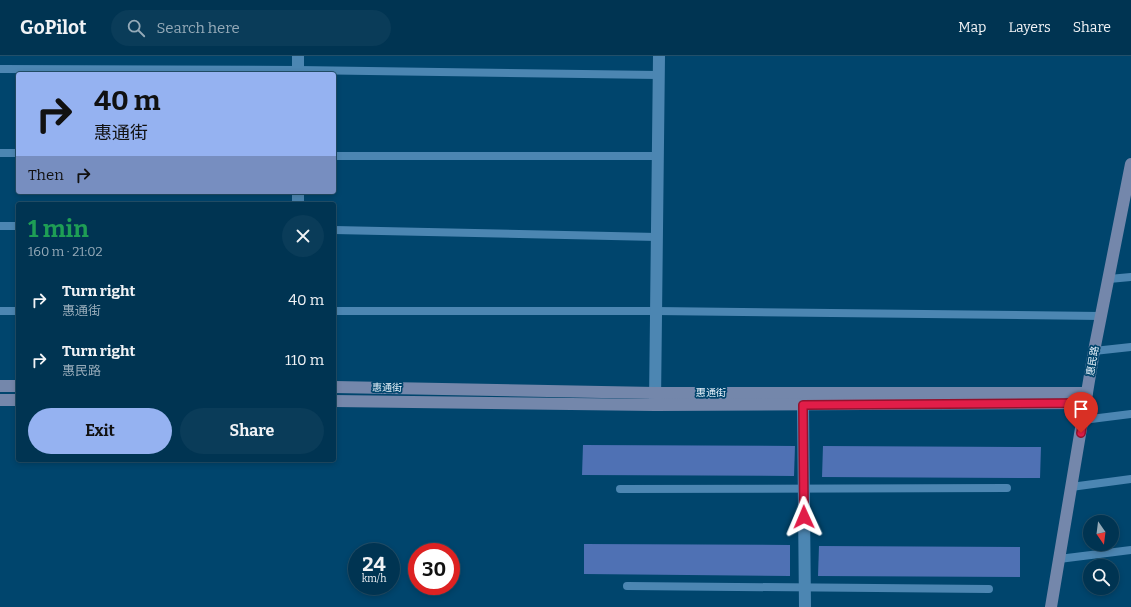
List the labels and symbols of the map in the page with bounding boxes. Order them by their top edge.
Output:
street label: 惠民路 [1084,345,1102,377]
street label: 惠通街 [372,382,402,394]
street label: 惠通街 [696,387,726,399]
pin [1064,392,1098,433]
position arrow [783,496,825,538]
north arrow [1083,515,1119,551]
speed limit sign: 30 [408,543,460,595]

